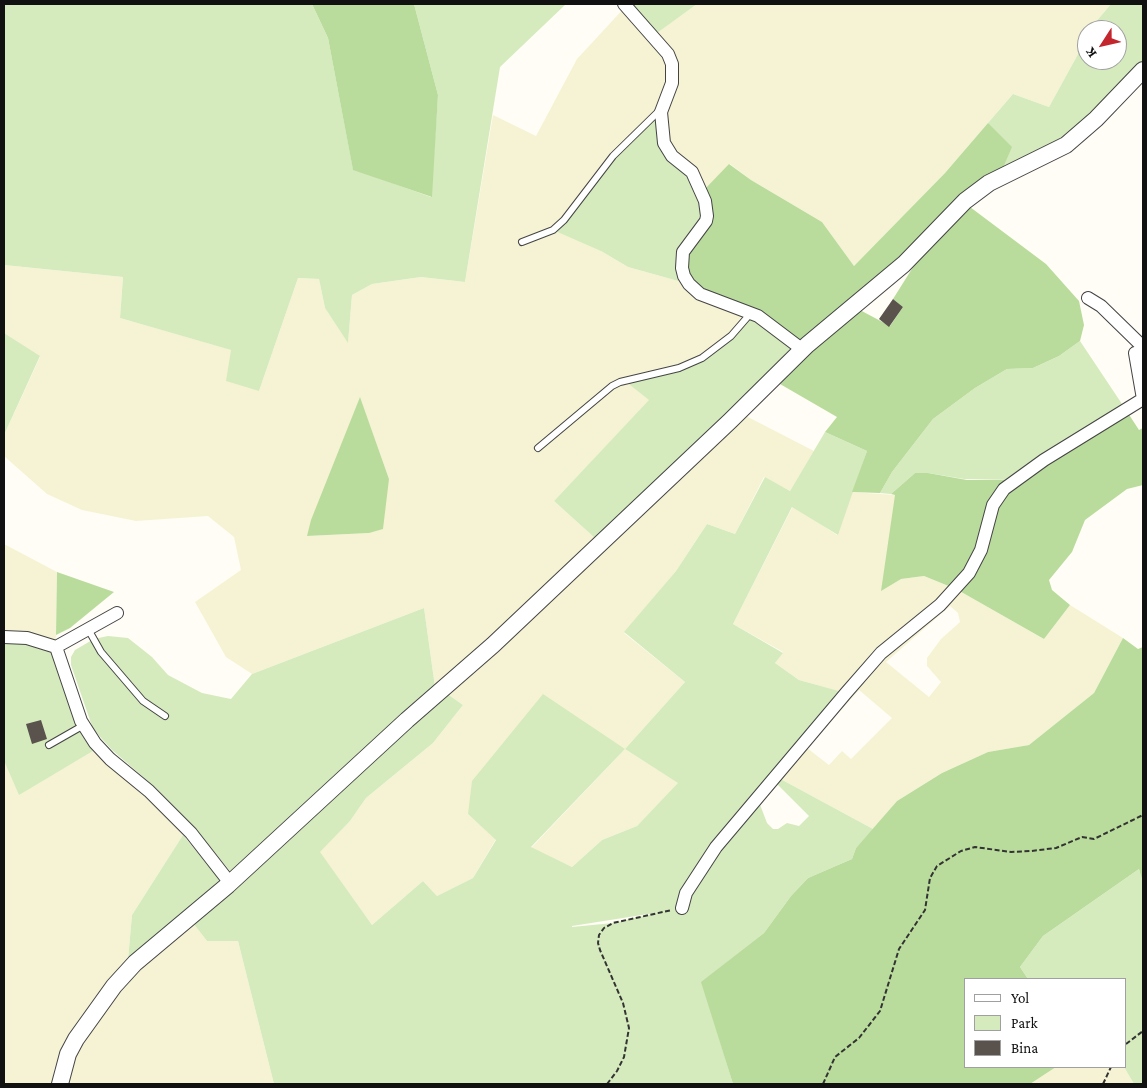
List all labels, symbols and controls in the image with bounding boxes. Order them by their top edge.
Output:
north arrow [1077,20,1127,70]
text: K [1081,45,1100,61]
legend [964,978,1127,1068]
text: Yol [1011,990,1029,1006]
text: Park [1011,1015,1038,1031]
text: Bina [1011,1040,1038,1056]

